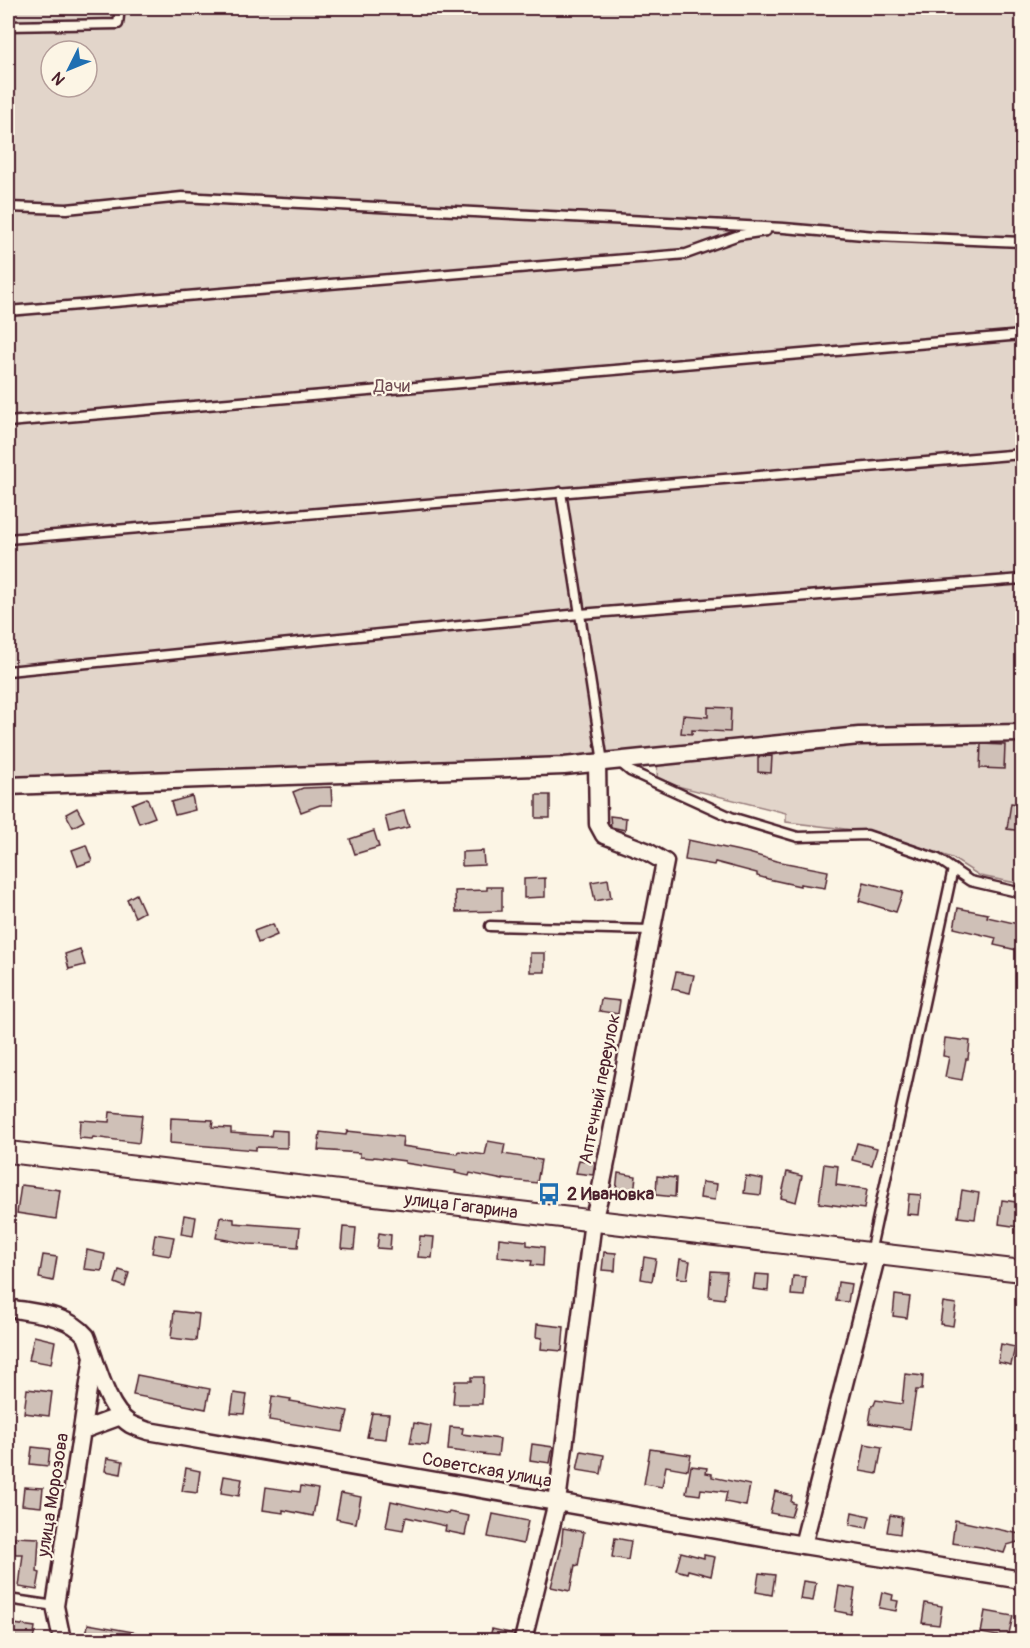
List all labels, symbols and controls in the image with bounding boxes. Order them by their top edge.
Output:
north arrow [39,39,99,99]
text: N [48,68,70,89]
park label: Дачи [373,375,410,398]
street label: Аптечный переулок [574,1012,626,1166]
bus stop icon: 2 Ивановка [536,1181,562,1207]
place label: 2 Ивановка [567,1183,655,1206]
street label: улица Гагарина [402,1188,519,1224]
street label: улица Морозова [32,1431,74,1560]
street label: Советская улица [420,1447,554,1493]

